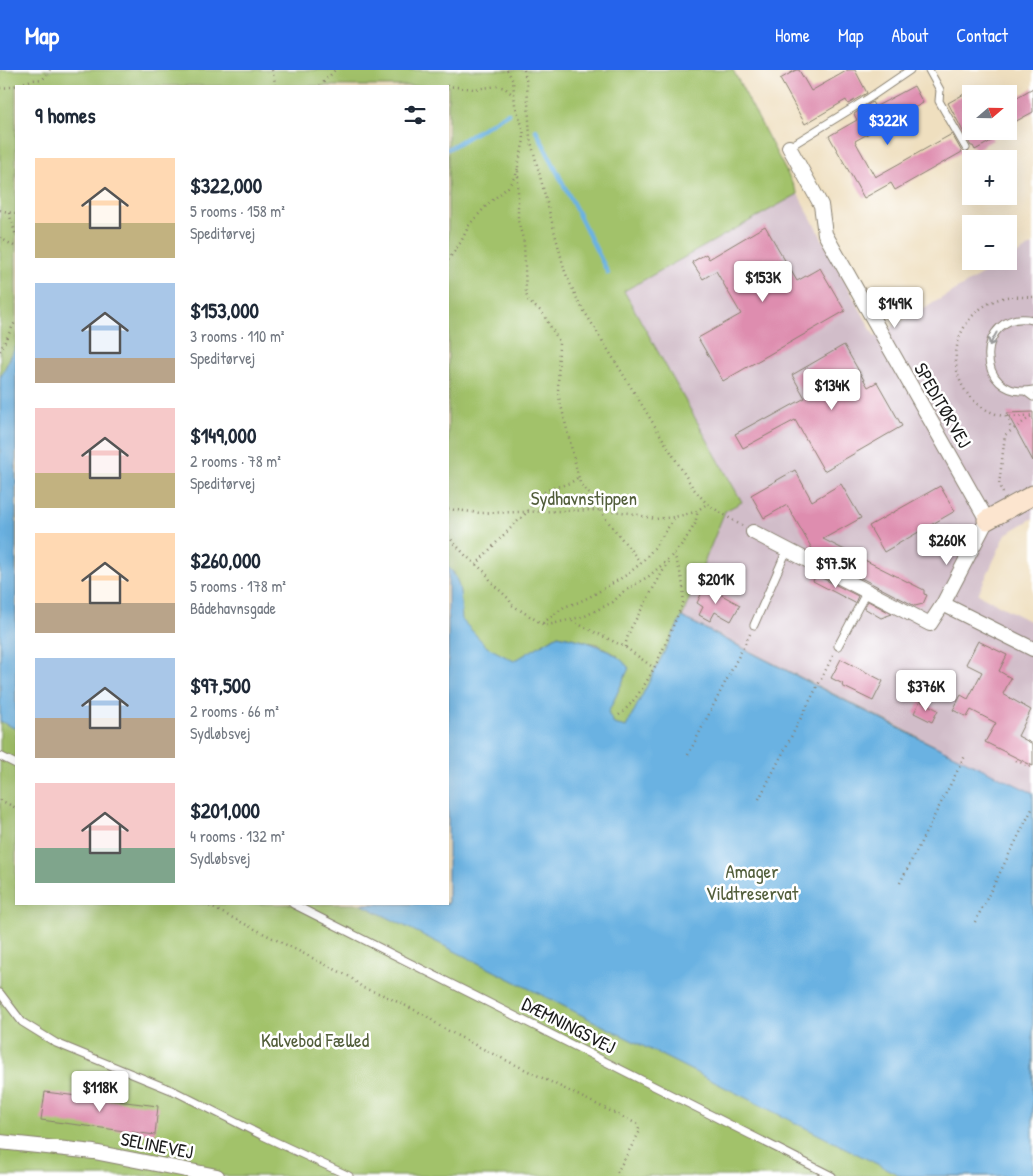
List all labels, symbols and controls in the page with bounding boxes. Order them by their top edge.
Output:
text: Map [25,19,59,51]
text: Home [775,23,810,48]
text: Map [838,23,863,48]
text: About [891,23,928,48]
text: Contact [956,23,1008,48]
north arrow [962,85,1018,140]
map controls [962,85,1017,270]
text: 9 homes [35,101,96,130]
icon: filters [401,101,429,129]
pin: $322K [853,104,923,146]
text: $322K [869,109,907,131]
button: + [962,150,1017,205]
text: $322,000 [190,171,262,200]
icon: home [75,178,135,238]
text: 5 rooms · 158 m² [190,200,285,222]
button: − [962,215,1017,270]
text: Speditørvej [190,222,255,244]
pin: $153K [728,260,798,303]
text: $153K [745,266,781,288]
pin: $149K [860,286,930,329]
text: $149K [878,292,912,314]
text: $153,000 [190,296,259,325]
icon: home [75,303,135,363]
text: 3 rooms · 110 m² [190,325,285,347]
one-way arrow [988,331,998,346]
text: Speditørvej [190,347,255,369]
street label: SPEDITØRVEJ [908,358,978,452]
pin: $134K [797,368,867,411]
text: $134K [814,374,850,396]
text: $149,000 [190,421,256,450]
icon: home [75,428,135,488]
text: 2 rooms · 78 m² [190,450,281,472]
text: Speditørvej [190,472,255,494]
park label: Sydhavnstippen [531,485,637,511]
pin: $260K [912,524,982,566]
text: $260K [928,529,966,551]
text: $260,000 [190,546,261,575]
pin: $97.5K [795,546,877,589]
text: $97.5K [816,552,856,574]
icon: home [75,553,135,613]
pin: $201K [681,562,751,605]
text: $201K [698,568,734,590]
text: 5 rooms · 178 m² [190,575,286,597]
text: Bådehavnsgade [190,597,276,619]
pin: $376K [891,670,961,712]
text: $97,500 [190,671,251,700]
text: $376K [907,675,945,697]
icon: home [75,678,135,738]
text: 2 rooms · 66 m² [190,700,279,722]
text: Sydløbsvej [190,722,251,744]
text: $201,000 [190,796,260,825]
icon: home [75,803,135,863]
text: 4 rooms · 132 m² [190,825,285,847]
text: Sydløbsvej [190,847,251,869]
park label: Amager Vildtreservat [706,858,799,906]
street label: DÆMNINGSVEJ [518,990,620,1060]
park label: Kalvebod Fælled [261,1027,370,1053]
pin: $118K [65,1070,135,1113]
text: $118K [82,1076,118,1098]
street label: SELINEVEJ [119,1125,195,1165]

